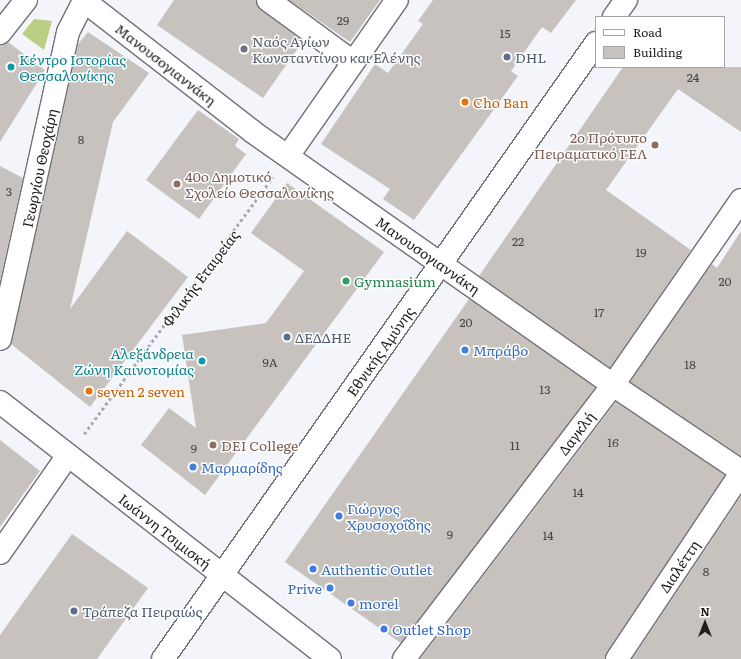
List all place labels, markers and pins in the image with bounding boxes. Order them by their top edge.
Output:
place label: Ναός Αγίων Κωνσταντίνου και Ελένης [252,33,421,66]
marker: Ναός Αγίων Κωνσταντίνου και Ελένης [239,44,249,54]
place label: DHL [515,49,546,65]
place label: Κέντρο Ιστορίας Θεσσαλονίκης [19,51,126,84]
marker: DHL [502,52,512,62]
marker: Κέντρο Ιστορίας Θεσσαλονίκης [6,62,16,72]
place label: Cho Ban [473,94,529,110]
marker: Cho Ban [460,97,470,107]
place label: 2ο Πρότυπο Πειραματικό ΓΕΛ [534,129,647,162]
marker: 2ο Πρότυπο Πειραματικό ΓΕΛ [650,140,660,150]
place label: 40o Δημοτικό Σχολείο Θεσσαλονίκης [185,168,334,200]
marker: 40o Δημοτικό Σχολείο Θεσσαλονίκης [172,179,182,189]
place label: Gymnasium [354,273,436,289]
marker: Gymnasium [341,276,351,286]
place label: ΔΕΔΔΗΕ [295,329,351,345]
marker: ΔΕΔΔΗΕ [282,332,292,342]
place label: Μπράβο [473,342,528,358]
place label: Αλεξάνδρεια Ζώνη Καινοτομίας [74,345,194,378]
marker: Μπράβο [460,345,470,355]
marker: Αλεξάνδρεια Ζώνη Καινοτομίας [197,356,207,366]
place label: seven 2 seven [97,383,185,399]
marker: seven 2 seven [84,386,94,396]
place label: DEI College [221,437,298,453]
marker: DEI College [208,440,218,450]
place label: Μαρμαρίδης [201,459,283,475]
marker: Μαρμαρίδης [188,462,198,472]
place label: Γιώργος Χρυσοχοΐδης [347,500,431,532]
marker: Γιώργος Χρυσοχοΐδης [334,511,344,521]
place label: Authentic Outlet [321,561,432,577]
marker: Authentic Outlet [308,564,318,574]
place label: Prive [288,580,322,596]
marker: Prive [325,583,335,593]
place label: morel [359,595,399,611]
marker: morel [346,598,356,608]
place label: Τράπεζα Πειραιώς [82,603,203,619]
marker: Τράπεζα Πειραιώς [69,606,79,616]
place label: Outlet Shop [392,621,471,637]
marker: Outlet Shop [379,624,389,634]

